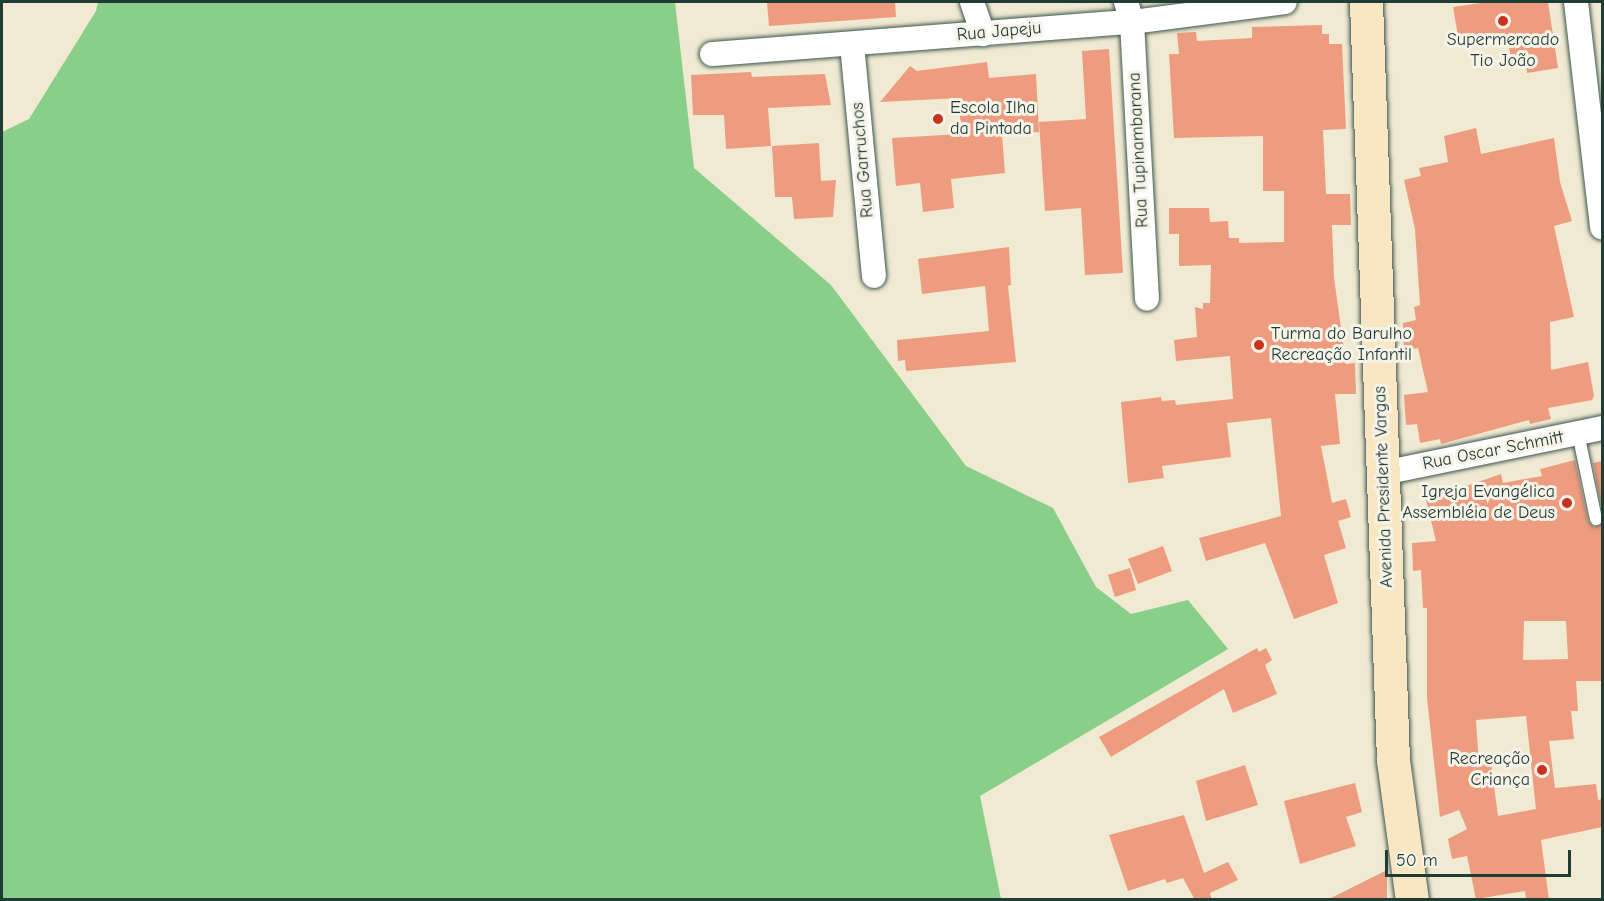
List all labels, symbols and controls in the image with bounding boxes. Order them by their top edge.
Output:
marker: Supermercado Tio João [1496,14,1510,28]
street label: Rua Japeju [956,18,1042,46]
place label: Supermercado Tio João [1447,30,1559,72]
street label: Rua Tupinambarana [1124,72,1154,228]
place label: Escola Ilha da Pintada [950,98,1036,140]
street label: Rua Garruchos [847,101,879,219]
marker: Escola Ilha da Pintada [931,112,945,126]
place label: Turma do Barulho Recreação Infantil [1271,324,1412,366]
marker: Turma do Barulho Recreação Infantil [1252,338,1266,352]
street label: Avenida Presidente Vargas [1370,386,1398,588]
street label: Rua Oscar Schmitt [1421,427,1565,475]
place label: Igreja Evangélica Assembléia de Deus [1402,482,1555,524]
marker: Igreja Evangélica Assembléia de Deus [1560,496,1574,510]
place label: Recreação Criança [1449,749,1530,792]
marker: Recreação Criança [1535,763,1549,777]
scale bar [1388,838,1574,876]
text: 50 m [1396,850,1438,871]

